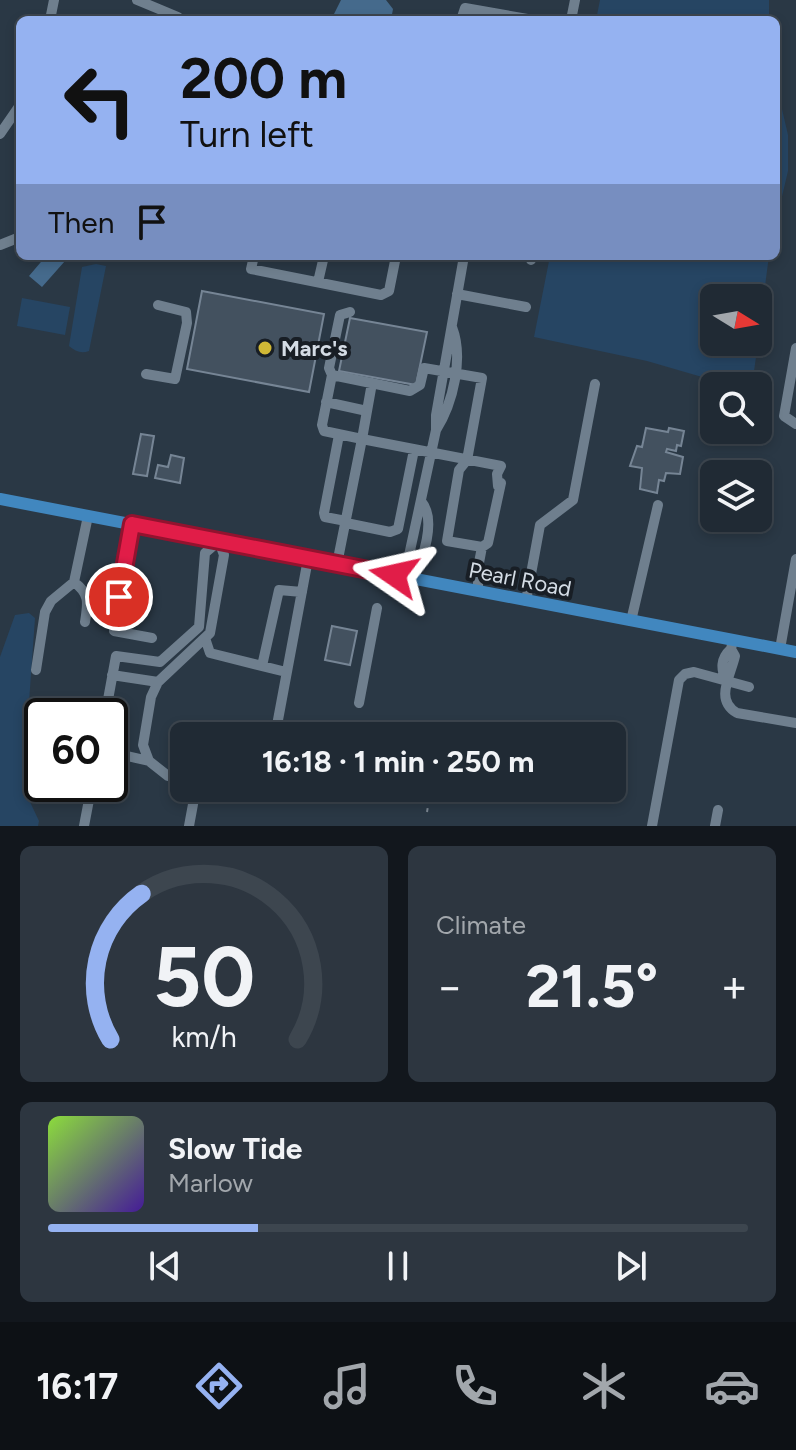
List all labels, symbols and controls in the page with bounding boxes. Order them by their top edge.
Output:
text: 200 m [180,45,347,112]
icon: left [48,48,152,152]
text: Turn left [180,113,314,156]
icon: arrive [130,200,174,244]
text: Then [48,204,114,241]
north arrow [700,284,772,356]
map controls [700,284,772,532]
place label: Marc's [281,335,348,362]
marker: Marc's [256,339,274,357]
button: search [700,372,772,444]
button: layers [700,460,772,532]
position arrow [352,533,436,617]
street label: Pearl Road [466,556,574,603]
pin [85,563,153,631]
icon: arrive [97,575,141,619]
speed limit sign: 60 [24,698,128,802]
text: 16:18 · 1 min · 250 m [262,743,534,780]
text: Climate [436,909,526,941]
text: 50 [153,927,255,1027]
text: 21.5° [526,950,658,1022]
text: − [436,960,463,1013]
text: + [721,960,748,1013]
text: km/h [171,1020,237,1054]
text: Slow Tide [168,1130,302,1167]
text: Marlow [168,1167,253,1199]
icon: previous [143,1244,187,1288]
icon: pause [376,1244,420,1288]
icon: next [609,1244,653,1288]
icon: directions [191,1358,247,1414]
icon: music [319,1358,375,1414]
icon: phone [447,1358,503,1414]
icon: climate [576,1358,632,1414]
icon: car [704,1358,760,1414]
text: 16:17 [36,1365,118,1408]

